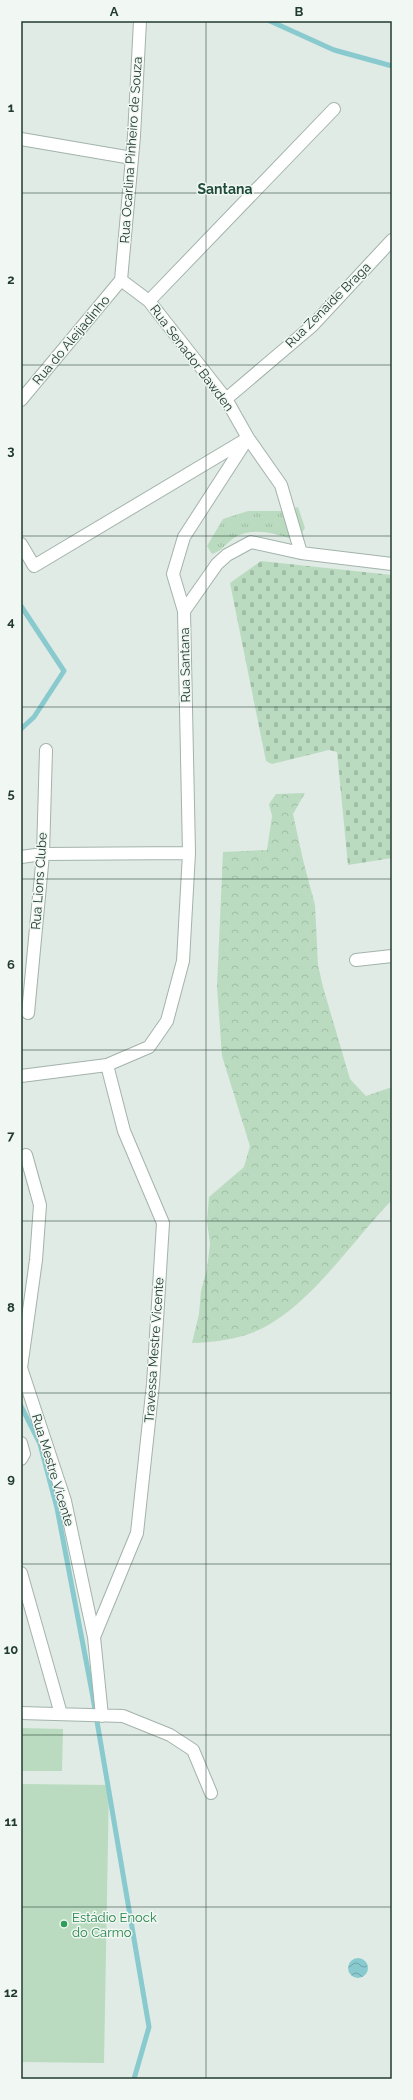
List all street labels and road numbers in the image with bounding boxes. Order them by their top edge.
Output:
street label: Rua Ocarlina Pinheiro de Souza [117,56,145,244]
street label: Rua Zenaide Braga [282,259,374,351]
street label: Rua do Aleijadinho [29,292,113,388]
street label: Rua Senador Bawden [147,302,237,414]
street label: Rua Santana [177,627,193,703]
street label: Rua Lions Clube [28,831,50,930]
street label: Travessa Mestre Vicente [141,1276,167,1423]
street label: Rua Mestre Vicente [29,1412,77,1528]

